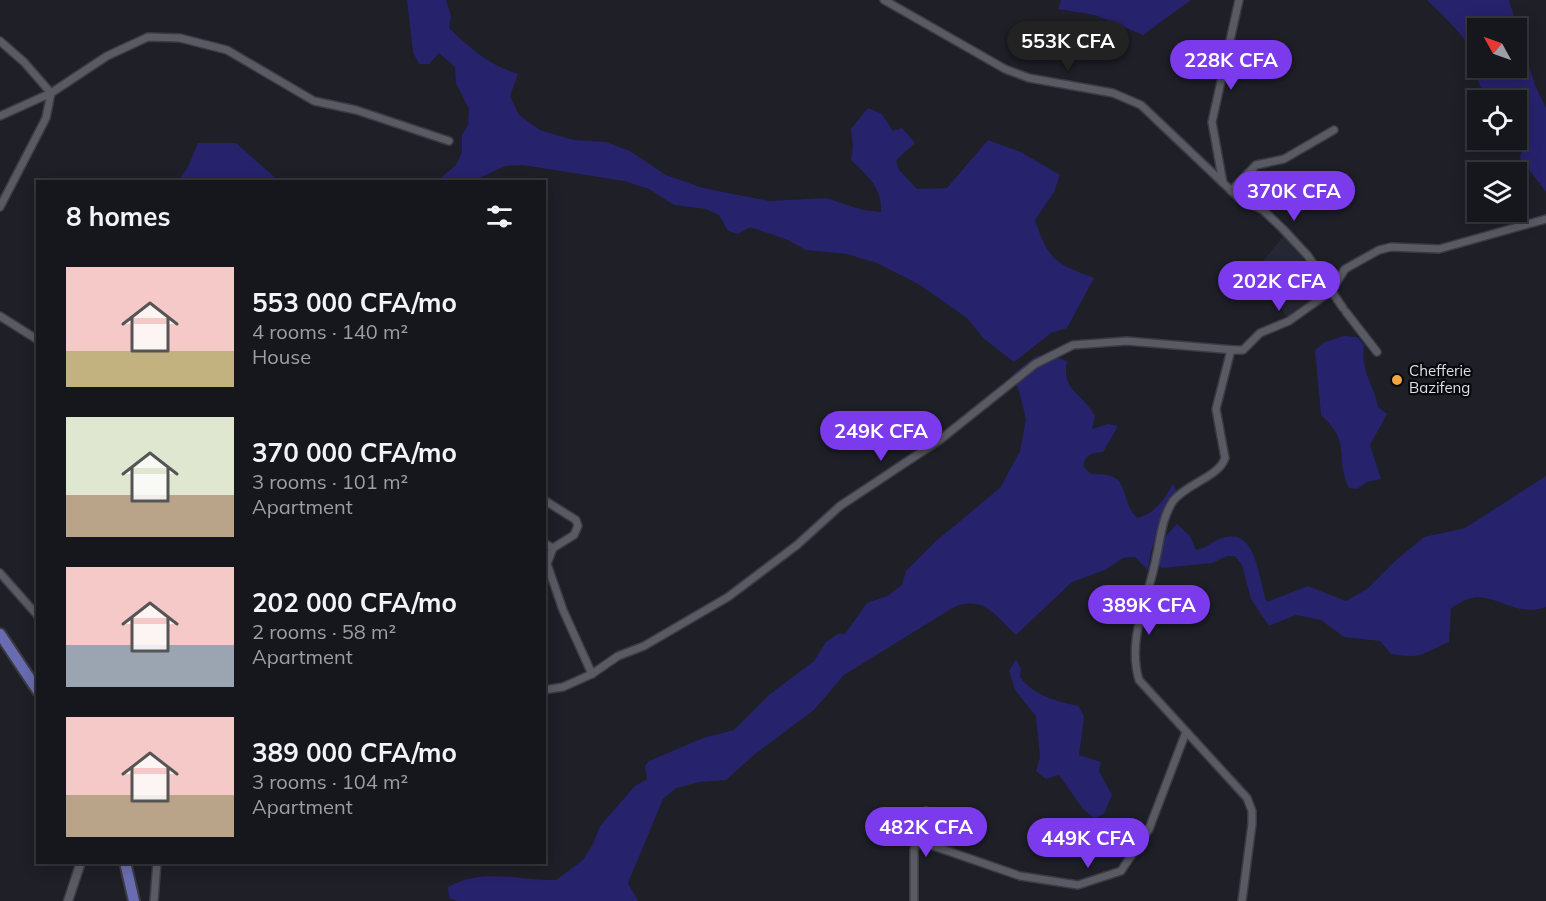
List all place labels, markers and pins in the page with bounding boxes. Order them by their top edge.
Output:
pin: 553K CFA [1006,21,1130,72]
pin: 228K CFA [1169,40,1293,91]
pin: 370K CFA [1232,171,1356,222]
pin: 202K CFA [1217,261,1341,312]
place label: Chefferie Bazifeng [1409,361,1471,397]
marker: Chefferie Bazifeng [1390,373,1404,387]
pin: 249K CFA [819,411,943,462]
pin: 389K CFA [1087,585,1211,636]
pin: 482K CFA [864,807,988,858]
pin: 449K CFA [1026,818,1150,869]

